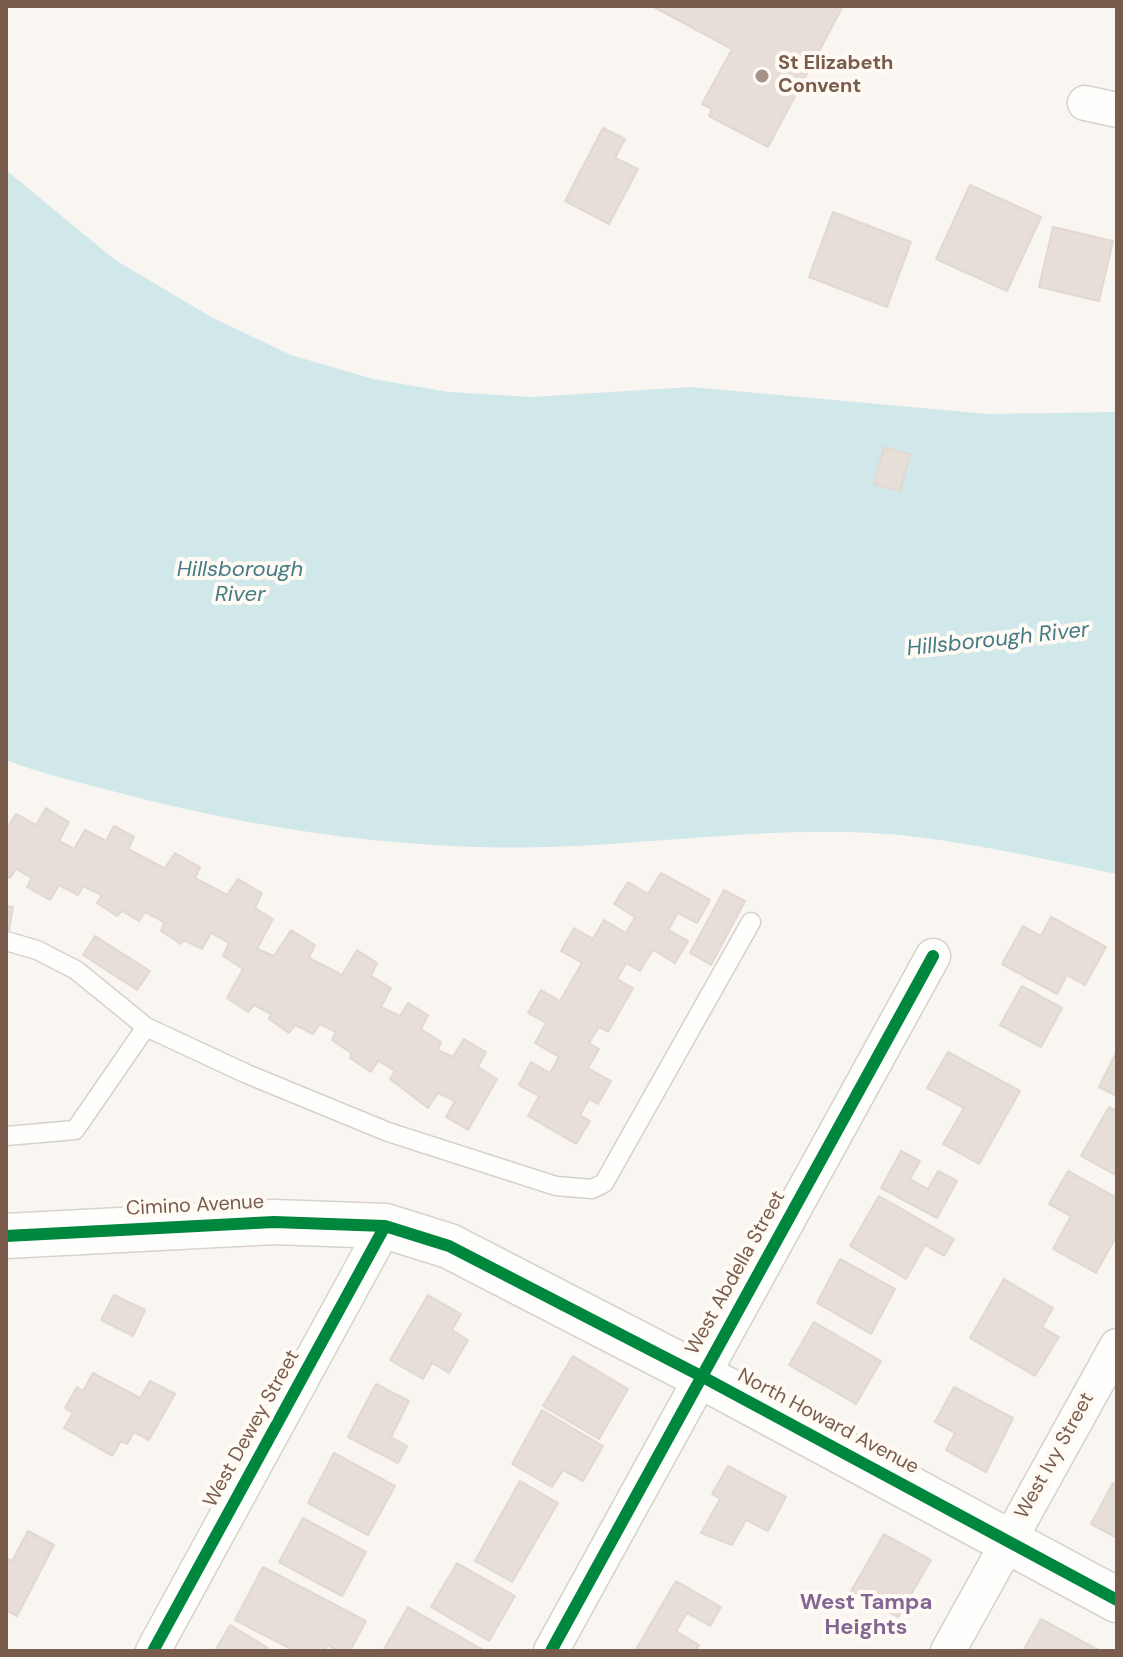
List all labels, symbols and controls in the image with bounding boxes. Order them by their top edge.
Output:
place label: St Elizabeth Convent [778,52,893,99]
marker: St Elizabeth Convent [753,67,771,85]
water label: Hillsborough River [177,557,303,608]
water label: Hillsborough River [906,617,1090,663]
street label: West Abdella Street [681,1187,791,1359]
street label: Cimino Avenue [125,1190,265,1222]
street label: West Dewey Street [199,1346,305,1512]
street label: North Howard Avenue [733,1364,923,1480]
street label: West Ivy Street [1010,1389,1100,1523]
district label: West Tampa Heights [800,1590,932,1642]

